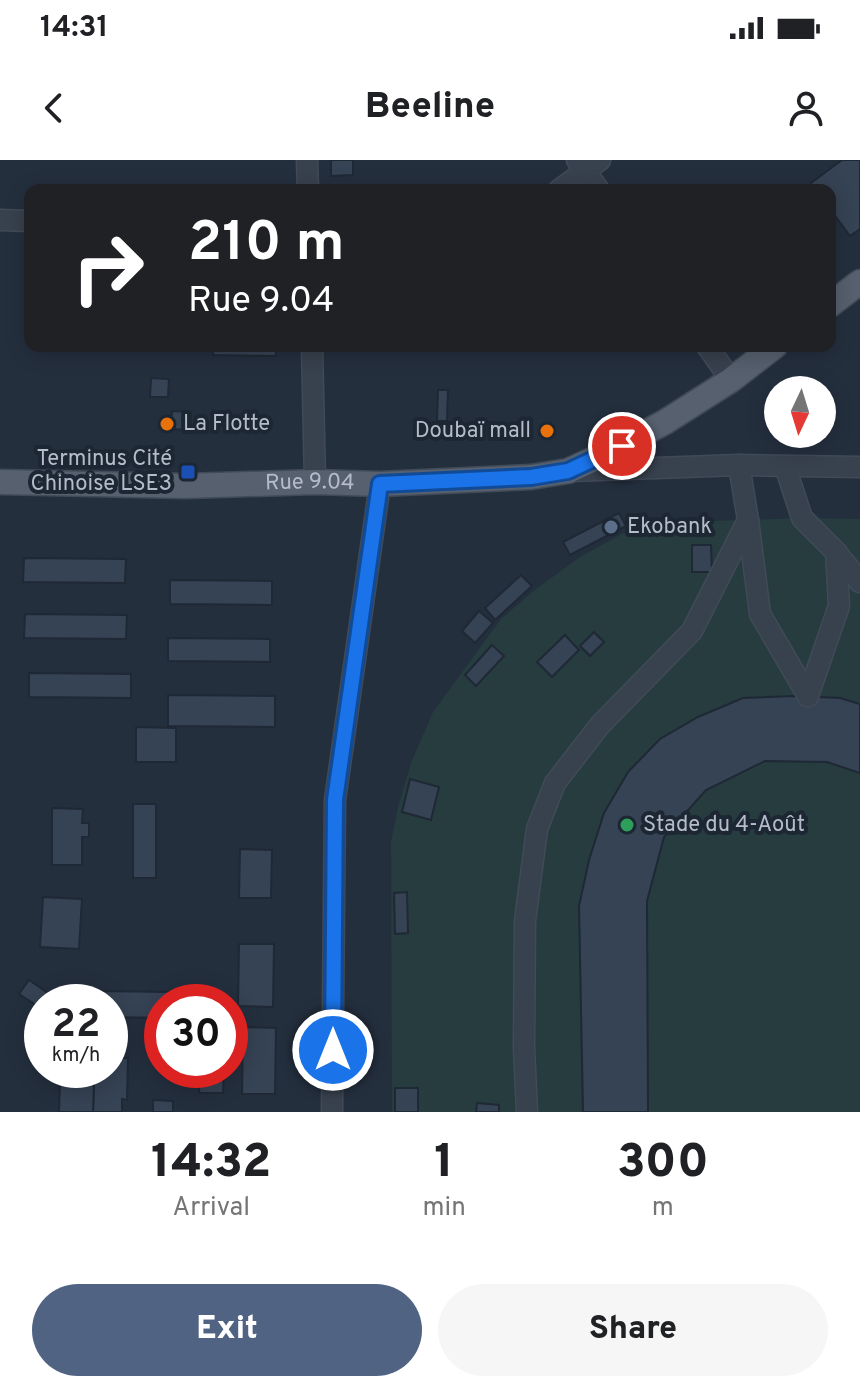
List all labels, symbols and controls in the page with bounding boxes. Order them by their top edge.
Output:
text: 14:31 [40,10,109,47]
text: Beeline [365,85,495,131]
icon: back [32,86,76,130]
icon: person [784,86,828,130]
text: 210 m [188,210,345,280]
icon: right [56,216,160,320]
text: Rue 9.04 [188,279,334,325]
north arrow [764,376,836,448]
map controls [764,376,836,448]
place label: La Flotte [183,411,270,438]
pin [588,412,656,480]
marker: La Flotte [158,415,176,433]
place label: Doubaï mall [415,418,531,445]
marker: Doubaï mall [538,422,556,440]
icon: arrive [600,424,644,468]
place label: Terminus Cité Chinoise LSE3 [30,446,172,498]
marker: Terminus Cité Chinoise LSE3 [179,463,197,481]
street label: Rue 9.04 [265,468,355,497]
place label: Ekobank [627,514,712,541]
marker: Ekobank [602,518,620,536]
place label: Stade du 4-Août [643,812,805,839]
marker: Stade du 4-Août [618,816,636,834]
speed limit sign: 30 [144,984,248,1088]
text: 22 [52,1001,100,1051]
position arrow [291,1008,375,1092]
text: km/h [52,1043,100,1069]
text: 14:32 [151,1134,271,1194]
text: 1 [434,1134,454,1194]
text: 300 [617,1134,709,1194]
text: Arrival [173,1192,250,1225]
text: min [423,1192,466,1225]
text: m [652,1192,674,1225]
button: Exit [32,1284,422,1376]
button: Share [438,1284,828,1376]

